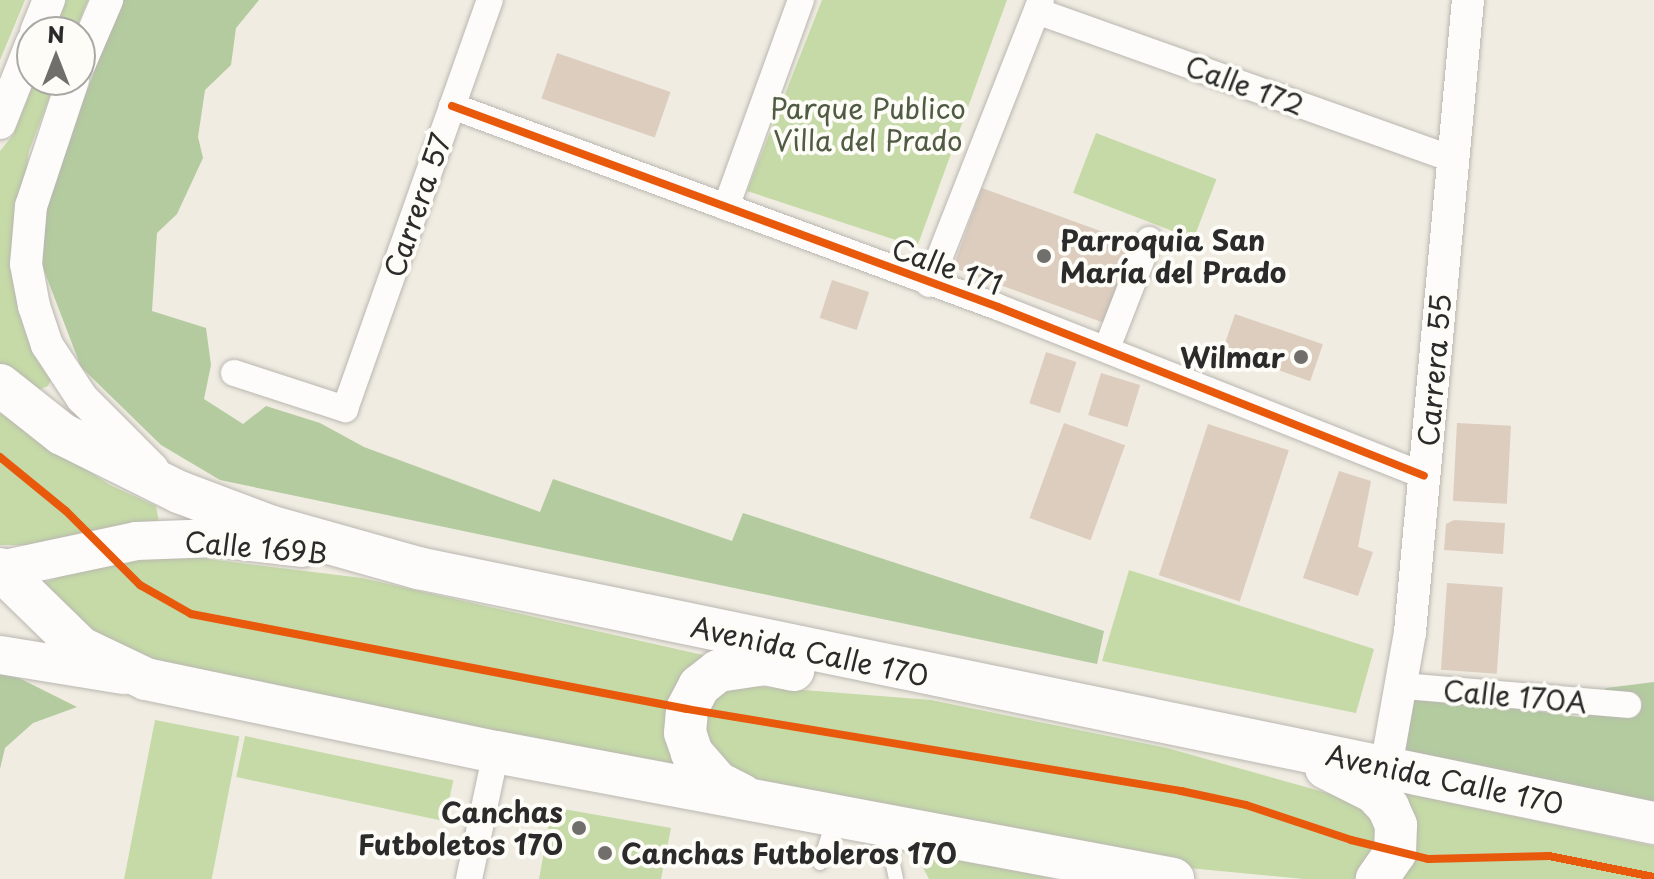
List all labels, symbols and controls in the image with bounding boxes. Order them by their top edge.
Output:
north arrow [16,16,96,96]
text: N [47,17,65,50]
street label: Calle 172 [1181,48,1309,122]
park label: Parque Publico Villa del Prado [769,91,967,157]
street label: Carrera 57 [377,129,457,281]
place label: Parroquia San María del Prado [1060,223,1290,289]
street label: Calle 171 [887,230,1007,302]
marker: Parroquia San María del Prado [1035,247,1053,265]
street label: Carrera 55 [1411,293,1457,447]
place label: Wilmar [1180,340,1285,374]
marker: Wilmar [1292,348,1310,366]
street label: Calle 169B [183,524,329,570]
street label: Avenida Calle 170 [688,609,932,693]
street label: Calle 170A [1441,673,1589,719]
street label: Avenida Calle 170 [1323,737,1567,821]
place label: Canchas Futboletos 170 [358,795,563,861]
marker: Canchas Futboletos 170 [570,819,588,837]
place label: Canchas Futboleros 170 [621,836,957,870]
marker: Canchas Futboleros 170 [596,844,614,862]

